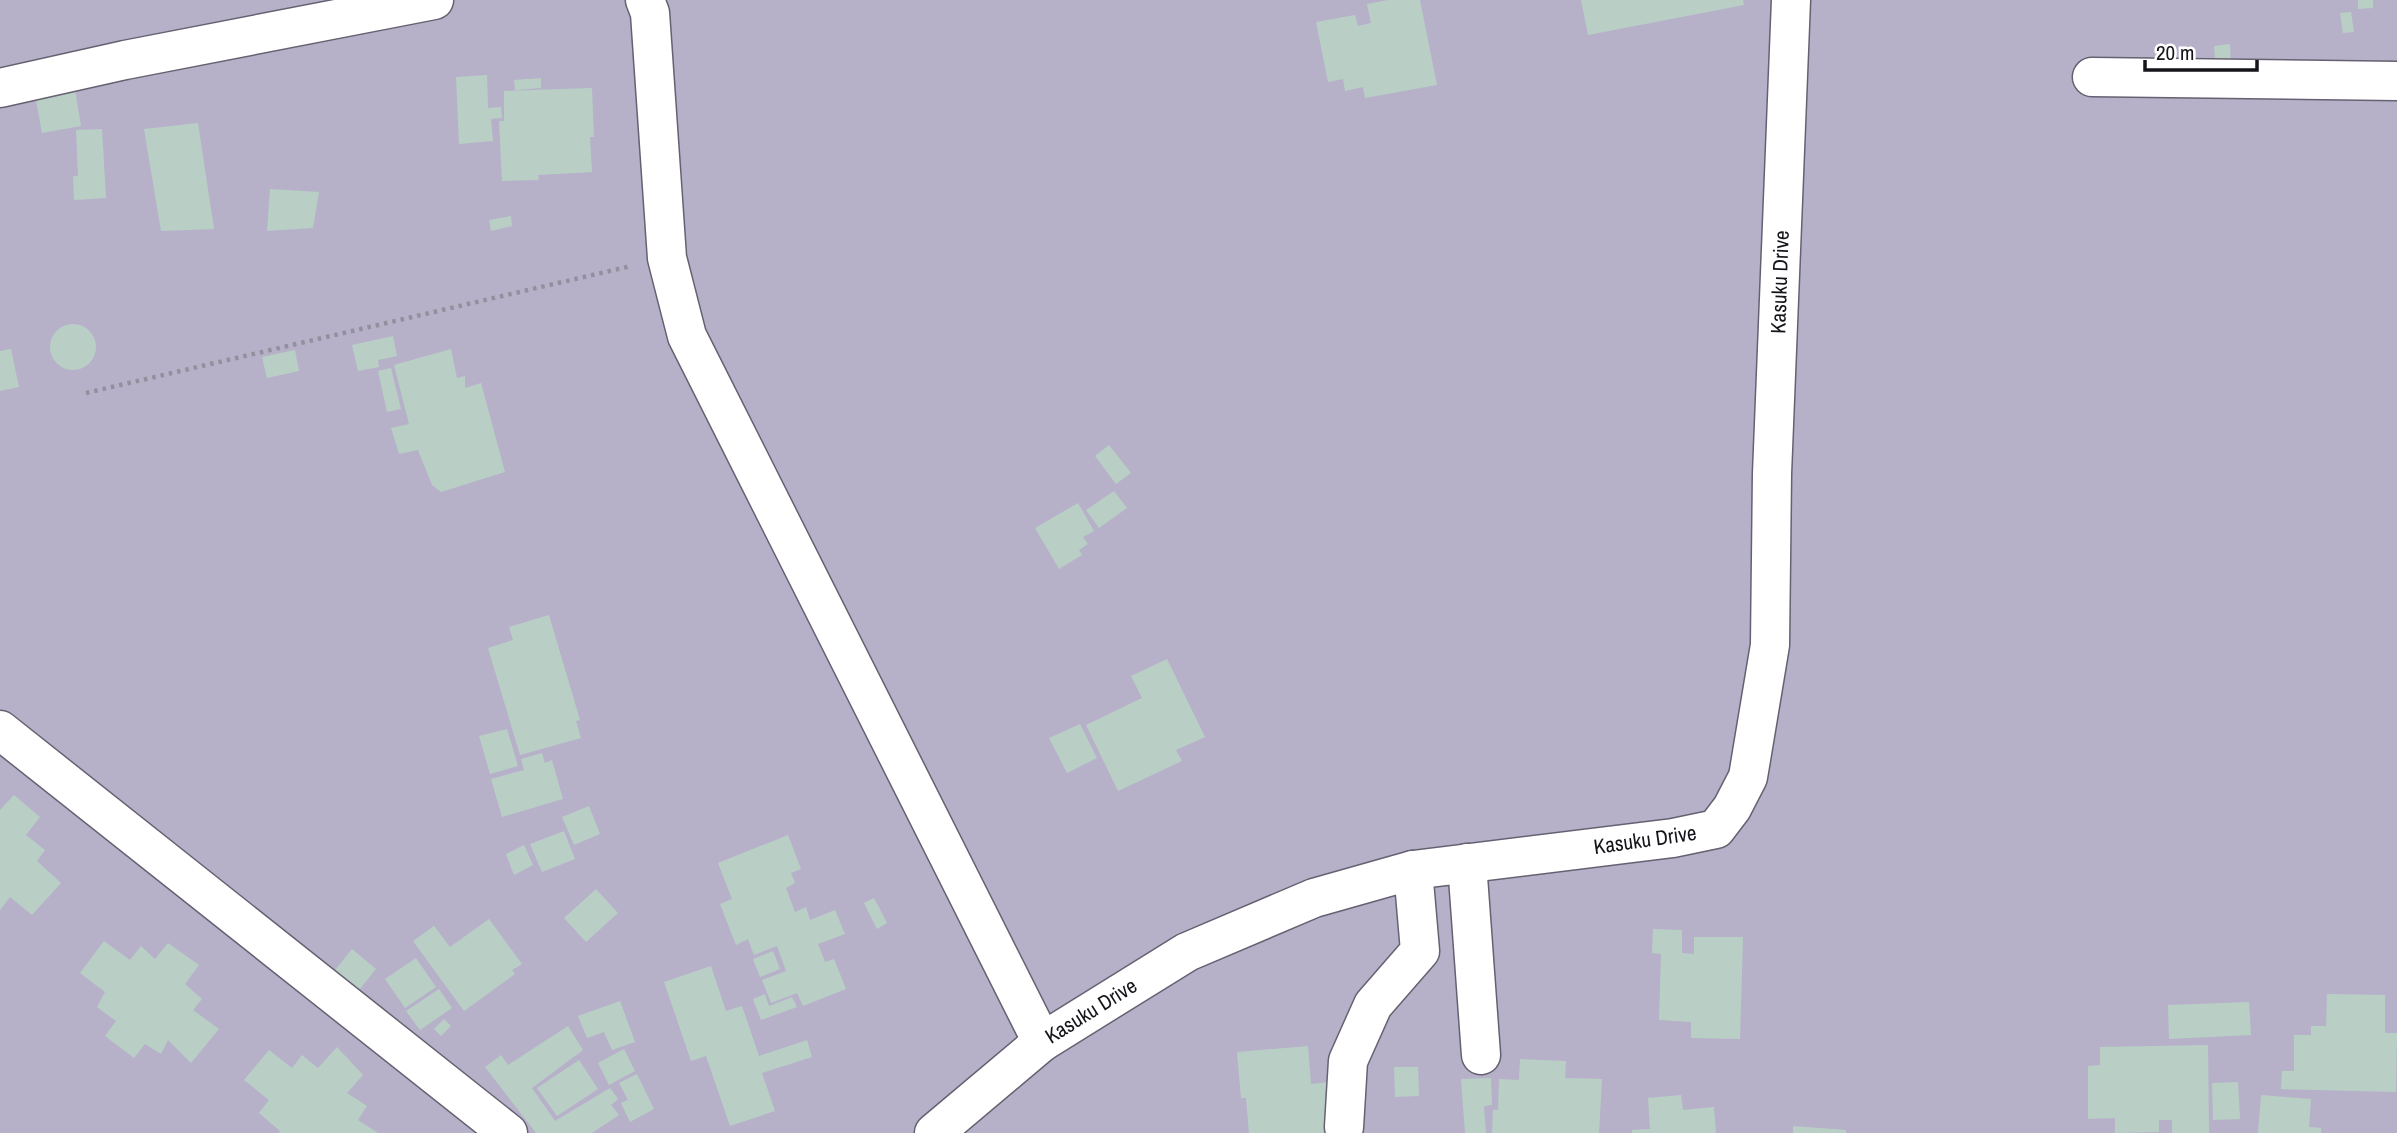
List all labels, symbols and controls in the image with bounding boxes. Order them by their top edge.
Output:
scale bar [2145,28,2257,72]
text: 20 m [2156,38,2194,67]
street label: Kasuku Drive [1763,230,1796,334]
street label: Kasuku Drive [1592,818,1698,861]
street label: Kasuku Drive [1039,971,1142,1050]

